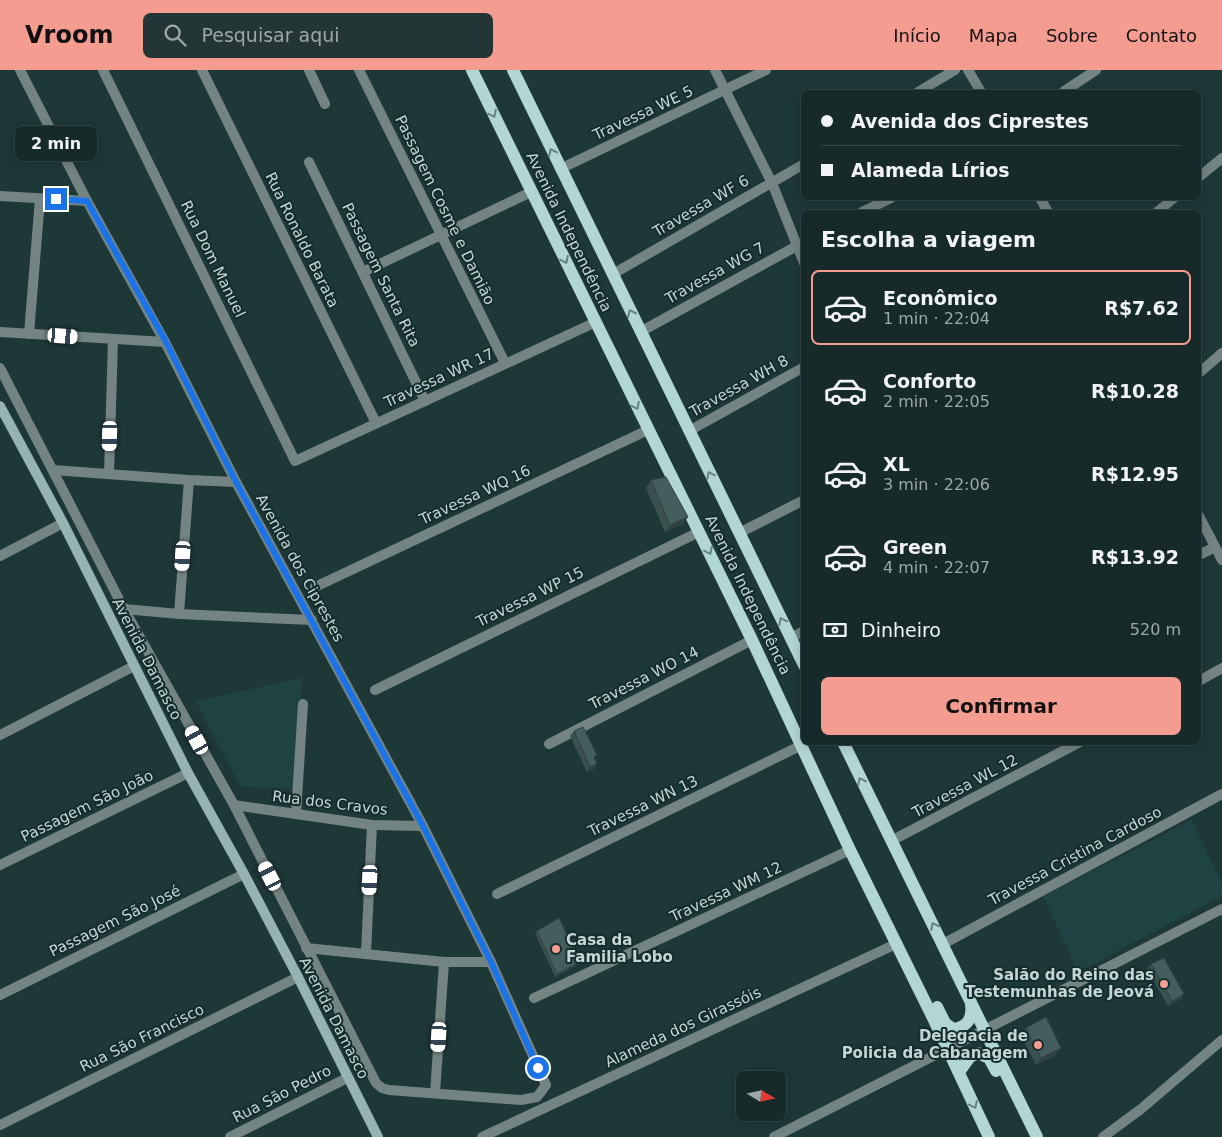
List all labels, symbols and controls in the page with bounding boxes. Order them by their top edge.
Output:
search box [143,13,493,58]
text: Vroom [25,21,113,49]
icon: search [161,21,189,49]
text: Pesquisar aqui [201,24,340,46]
text: Início [893,25,941,46]
text: Mapa [969,25,1018,46]
text: Sobre [1046,25,1098,46]
text: Contato [1126,25,1197,46]
street label: Travessa WE 5 [589,82,696,145]
one-way arrow [487,109,497,118]
text: Avenida dos Ciprestes [851,110,1089,132]
street label: Passagem Cosme e Damião [391,112,499,308]
callout: 2 min [15,126,97,162]
text: 2 min [31,134,81,153]
one-way arrow [548,148,558,157]
street label: Avenida Independência [522,149,616,315]
text: Alameda Lírios [851,159,1010,181]
street label: Rua Ronaldo Barata [261,169,343,311]
street label: Travessa WF 6 [649,171,752,241]
route end [45,188,67,210]
street label: Rua Dom Manuel [177,198,249,320]
street label: Passagem Santa Rita [338,200,424,350]
text: Escolha a viagem [821,227,1036,252]
street label: Travessa WG 7 [661,238,768,308]
one-way arrow [559,255,569,264]
icon: car [823,285,868,330]
text: Econômico [883,287,998,309]
text: R$7.62 [1104,297,1179,319]
text: 1 min · 22:04 [883,309,990,328]
one-way arrow [628,310,638,319]
car [47,327,78,345]
street label: Travessa WR 17 [380,345,497,412]
street label: Travessa WH 8 [685,351,792,421]
icon: car [823,368,868,413]
text: Conforto [883,370,976,392]
text: R$10.28 [1091,380,1179,402]
text: 2 min · 22:05 [883,392,990,411]
one-way arrow [630,401,640,410]
car [101,421,118,451]
icon: car [823,451,868,496]
text: XL [883,453,910,475]
street label: Travessa WQ 16 [416,461,533,529]
text: R$12.95 [1091,463,1179,485]
one-way arrow [706,471,717,480]
text: 3 min · 22:06 [883,475,990,494]
street label: Avenida dos Ciprestes [252,491,348,645]
street label: Avenida Independência [701,512,795,678]
icon: car [823,534,868,579]
text: Green [883,536,947,558]
car [174,541,191,571]
one-way arrow [702,546,713,555]
text: R$13.92 [1091,546,1179,568]
text: 4 min · 22:07 [883,558,990,577]
street label: Travessa WP 15 [472,563,587,631]
street label: Avenida Damasco [108,595,186,723]
icon: cash [821,616,849,644]
one-way arrow [778,617,788,626]
text: Dinheiro [861,619,941,641]
text: 520 m [1130,620,1181,639]
street label: Travessa WO 14 [585,643,702,714]
button: Confirmar [821,677,1181,735]
car [183,723,210,757]
street label: Travessa WL 12 [908,751,1021,822]
street label: Passagem São João [18,766,156,846]
street label: Travessa WN 13 [584,772,701,841]
one-way arrow [857,777,868,786]
street label: Rua dos Cravos [271,787,389,819]
street label: Travessa Cristina Cardoso [985,803,1165,910]
street label: Travessa WM 12 [666,858,785,926]
car [256,859,283,893]
car [361,865,378,895]
street label: Passagem São José [46,881,184,961]
one-way arrow [930,923,940,932]
place label: Casa da Familia Lobo [566,931,673,966]
marker: Casa da Familia Lobo [550,943,562,955]
street label: Avenida Damasco [295,954,373,1082]
place label: Salão do Reino das Testemunhas de Jeová [965,966,1154,1001]
marker: Salão do Reino das Testemunhas de Jeová [1158,978,1170,990]
street label: Alameda dos Girassóis [602,983,764,1071]
street label: Rua São Francisco [77,1000,207,1076]
car [430,1022,447,1052]
place label: Delegacia de Policia da Cabanagem [842,1027,1028,1062]
marker: Delegacia de Policia da Cabanagem [1032,1039,1044,1051]
route start [527,1057,549,1079]
street label: Rua São Pedro [230,1061,334,1127]
north arrow [736,1071,786,1121]
map controls [736,1071,786,1121]
one-way arrow [967,1100,978,1109]

